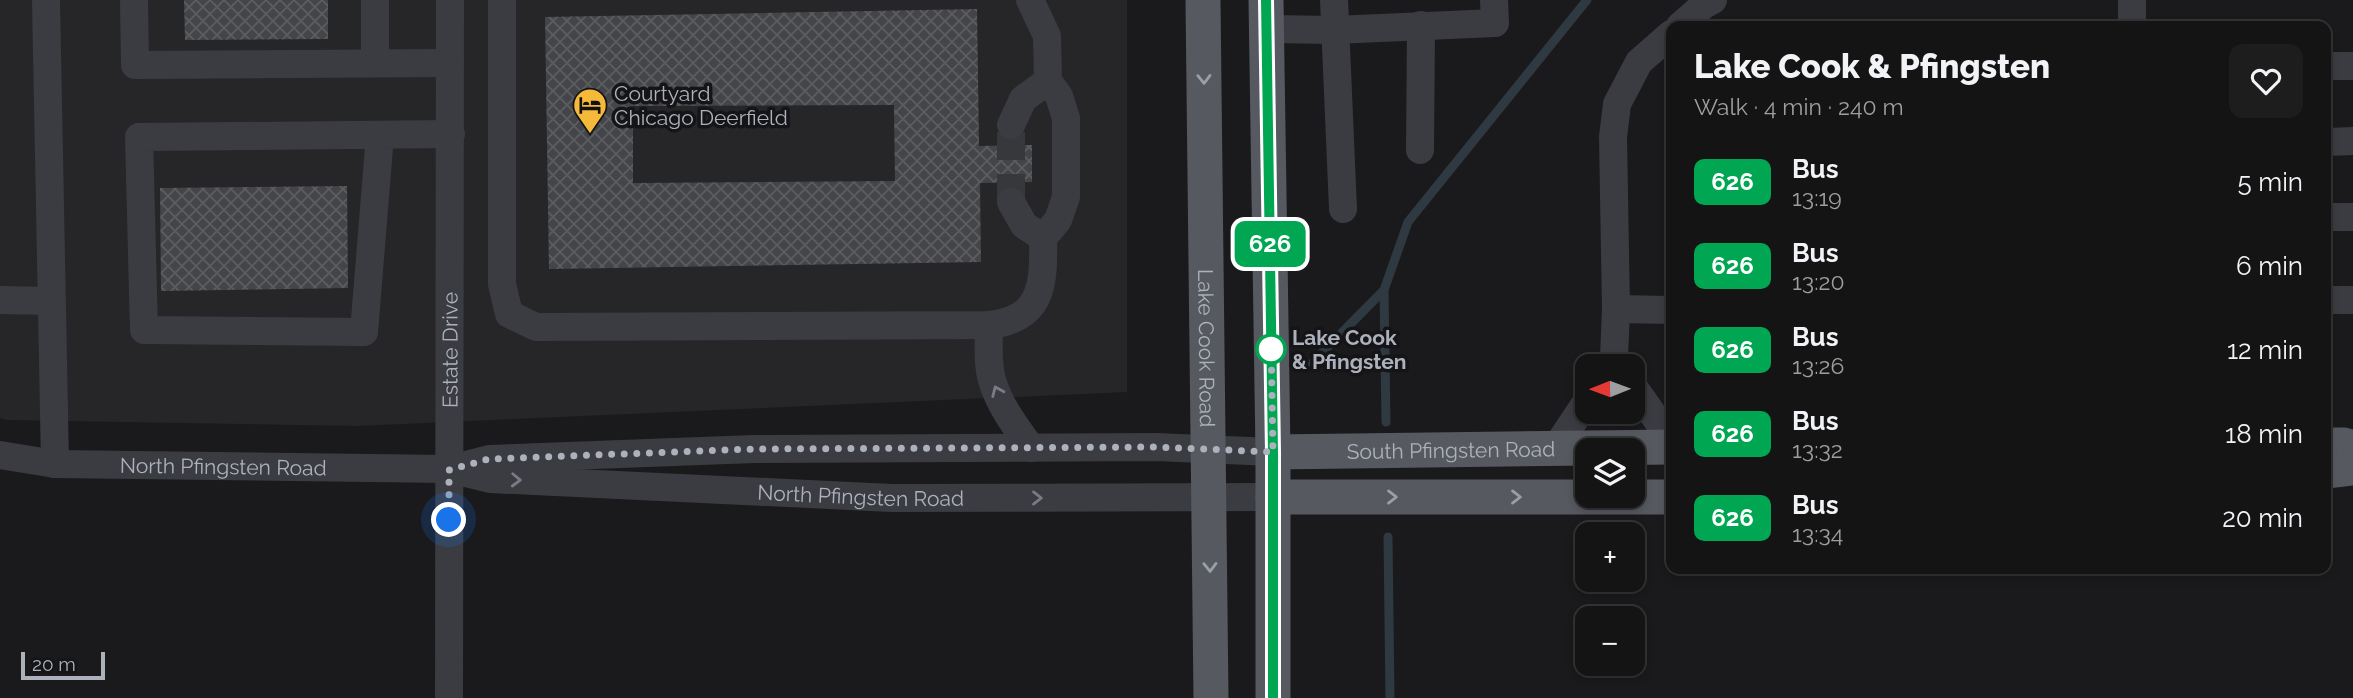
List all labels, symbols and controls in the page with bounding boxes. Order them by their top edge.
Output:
button: heart [2229,44,2303,118]
text: Lake Cook & Pfingsten [1694,47,2050,86]
one-way arrow [1196,74,1212,85]
place label: Courtyard Chicago Deerfield [614,81,788,130]
hotel icon: Courtyard Chicago Deerfield [571,86,609,135]
text: Walk · 4 min · 240 m [1694,93,1904,120]
text: Bus [1792,154,1839,184]
text: 626 [1711,167,1754,196]
text: 5 min [2237,167,2303,197]
text: 13:19 [1792,184,1842,211]
line badge: 626 [1230,221,1310,267]
text: 626 [1249,229,1291,258]
text: Bus [1792,238,1839,268]
text: 626 [1711,251,1754,280]
text: 6 min [2236,251,2303,281]
text: 13:20 [1792,268,1845,295]
street label: Lake Cook Road [1194,269,1220,427]
street label: Estate Drive [437,292,462,408]
text: Bus [1792,322,1839,352]
place label: Lake Cook & Pfingsten [1292,325,1407,374]
marker: Lake Cook & Pfingsten [1256,334,1286,364]
text: 626 [1711,335,1754,364]
text: 12 min [2227,335,2303,365]
text: 13:26 [1792,352,1844,379]
north arrow [1575,354,1645,424]
map controls [1575,354,1645,676]
one-way arrow [991,385,1005,397]
text: Bus [1792,406,1839,436]
text: 626 [1711,419,1754,448]
text: 18 min [2225,419,2303,449]
street label: South Pfingsten Road [1347,436,1555,464]
text: 13:32 [1792,436,1843,463]
button: layers [1575,438,1645,508]
street label: North Pfingsten Road [120,452,327,480]
one-way arrow [510,473,521,488]
street label: North Pfingsten Road [757,479,964,511]
one-way arrow [1387,489,1398,505]
one-way arrow [1511,489,1521,505]
one-way arrow [1032,490,1043,506]
text: Bus [1792,490,1839,520]
your location [431,502,466,537]
text: 626 [1711,503,1754,532]
text: 20 min [2222,503,2303,533]
text: 13:34 [1792,520,1843,547]
button: + [1575,522,1645,592]
one-way arrow [1202,562,1218,572]
button: − [1575,606,1645,676]
scale bar [21,649,105,681]
text: 20 m [32,653,76,675]

